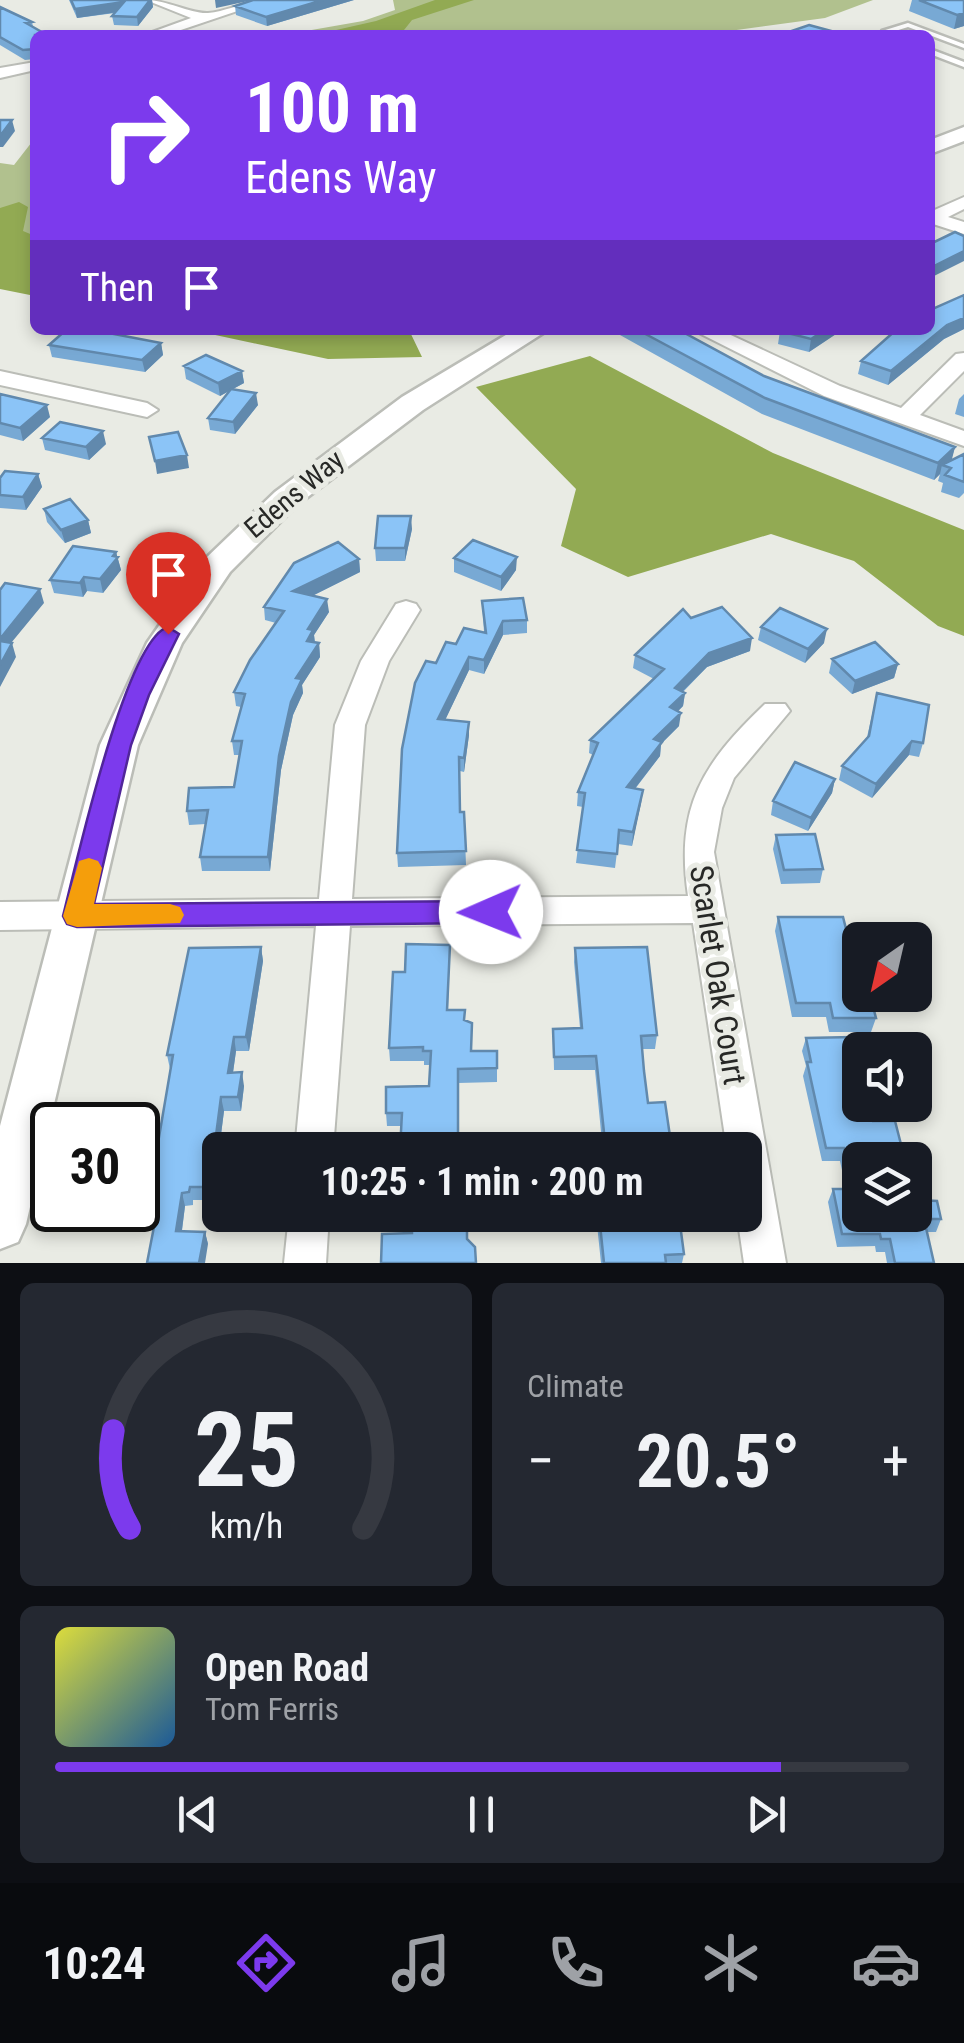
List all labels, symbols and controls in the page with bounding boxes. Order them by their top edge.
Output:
text: 100 m [245,67,419,149]
icon: right [80,70,210,200]
text: Edens Way [245,151,437,204]
icon: arrive [174,260,229,315]
text: Then [80,266,154,310]
street label: Edens Way [238,443,351,545]
pin [126,532,211,635]
icon: arrive [141,547,196,602]
position arrow [439,860,543,964]
street label: Scarlet Oak Court [682,863,754,1087]
north arrow [842,922,932,1012]
map controls [842,922,932,1232]
button: sound [842,1032,932,1122]
speed limit sign: 30 [30,1102,160,1232]
button: layers [842,1142,932,1232]
text: 10:25 · 1 min · 200 m [321,1160,643,1204]
text: Climate [527,1367,624,1405]
text: 25 [193,1390,299,1511]
text: 20.5° [636,1417,800,1505]
text: − [527,1429,555,1493]
text: + [882,1429,909,1493]
text: km/h [209,1505,283,1547]
text: Open Road [205,1646,369,1690]
text: Tom Ferris [205,1690,339,1728]
icon: previous [170,1787,225,1842]
icon: pause [454,1787,509,1842]
icon: next [739,1787,794,1842]
icon: directions [231,1928,301,1998]
icon: music [386,1928,456,1998]
icon: phone [541,1928,611,1998]
icon: climate [696,1928,766,1998]
icon: car [851,1928,921,1998]
text: 10:24 [43,1937,146,1990]

